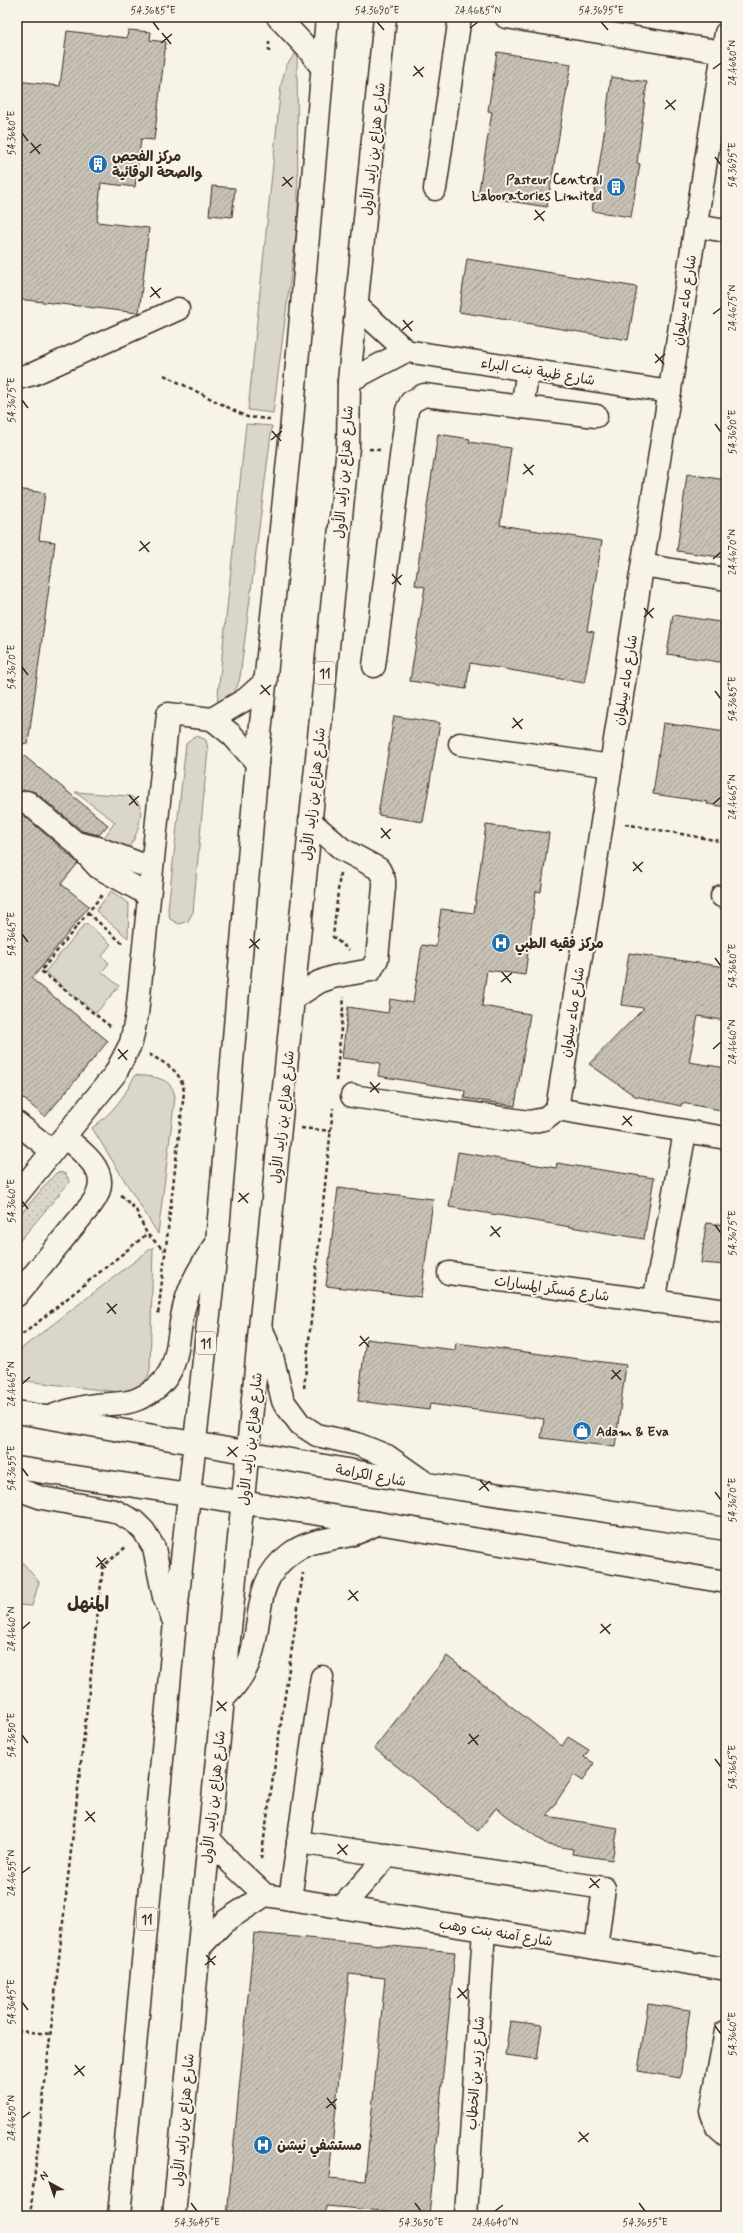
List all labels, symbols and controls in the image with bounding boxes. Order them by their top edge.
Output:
text: 54.3685°E [130,4,176,18]
text: 54.3690°E [355,4,399,18]
text: 24.4685°N [455,4,501,18]
text: 54.3695°E [579,4,624,18]
text: 24.4680°N [726,40,740,86]
street label: شارع هزاع بن زايد الأول [357,82,390,217]
text: 54.3680°E [5,111,19,155]
text: 54.3695°E [726,142,740,187]
place label: مركز الفحص والصحة الوقائية [112,148,203,182]
building icon: مركز الفحص والصحة الوقائية [87,153,109,175]
place label: Pasteur Central Laboratories Limited [472,171,602,205]
building icon: Pasteur Central Laboratories Limited [605,176,627,198]
street label: شارع ماء سِلوان [669,254,701,347]
text: 24.4675°N [726,285,740,331]
street label: شارع ظبية بنت البراء [479,354,596,390]
text: 54.3675°E [5,377,19,423]
street label: شارع هزاع بن زايد الأول [329,405,358,539]
text: 54.3690°E [726,410,740,454]
text: 24.4670°N [726,529,740,575]
street label: شارع ماء سِلوان [610,634,642,727]
text: 54.3670°E [5,644,19,689]
road number: 11 [315,662,335,684]
text: 54.3685°E [726,676,740,722]
street label: شارع هزاع بن زايد الأول [297,727,330,862]
text: 24.4665°N [726,774,740,820]
text: 54.3665°E [5,912,19,956]
hospital icon: مركز فقيه الطبي [490,932,512,954]
place label: مركز فقيه الطبي [515,935,604,956]
text: 54.3680°E [726,944,740,988]
street label: شارع ماء سِلوان [557,966,589,1059]
text: 24.4660°N [726,1019,740,1065]
street label: شارع هزاع بن زايد الأول [266,1050,299,1185]
text: 54.3660°E [5,1179,19,1223]
text: 54.3675°E [726,1210,740,1256]
street label: شارع مَسكَر المِسارات [493,1272,611,1306]
road number: 11 [196,1332,216,1354]
text: 24.4665°N [5,1361,19,1407]
street label: شارع هزاع بن زايد الأول [234,1372,267,1507]
shop icon: Adam & Eva [571,1420,593,1442]
place label: Adam & Eva [596,1423,669,1441]
text: 54.3655°E [5,1445,19,1491]
street label: شارع الكرامة [334,1461,407,1491]
text: 54.3670°E [726,1477,740,1522]
district label: المنهل [67,1592,109,1616]
text: 24.4660°N [5,1606,19,1652]
text: 54.3650°E [5,1712,19,1757]
street label: شارع هزاع بن زايد الأول [197,1730,230,1865]
text: 54.3665°E [726,1745,740,1789]
text: 24.4655°N [5,1850,19,1896]
road number: 11 [137,1908,157,1930]
street label: شارع آمنه بنت وهب [438,1915,554,1951]
text: 54.3645°E [5,1979,19,2025]
text: 54.3660°E [726,2012,740,2056]
street label: شارع زيد بن الخطاب [463,2015,489,2131]
street label: شارع هزاع بن زايد الأول [168,2053,199,2188]
text: 24.4650°N [5,2095,19,2141]
hospital icon: مستشفي نيشن [252,2134,274,2156]
place label: مستشفي نيشن [277,2137,362,2158]
north arrow [30,2163,70,2203]
text: N [37,2168,52,2184]
text: 54.3645°E [174,2216,220,2230]
text: 54.3650°E [399,2216,444,2230]
text: 24.4640°N [472,2216,518,2230]
text: 54.3655°E [622,2216,668,2230]

